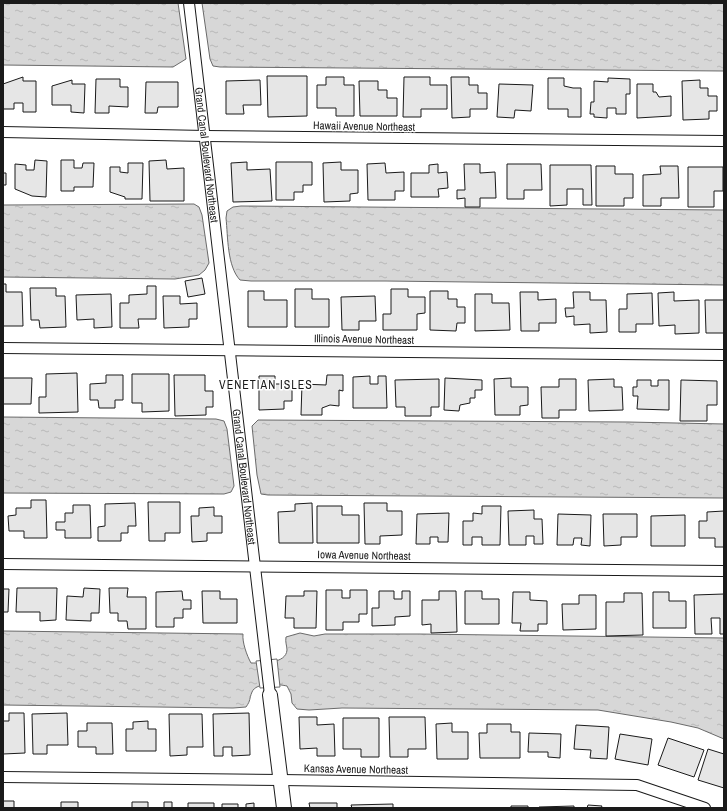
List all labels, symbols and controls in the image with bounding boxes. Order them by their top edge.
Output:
street label: Grand Canal Boulevard Northeast [192,86,222,224]
street label: Hawaii Avenue Northeast [313,118,416,134]
street label: Illinois Avenue Northeast [314,331,415,347]
district label: VENETIAN ISLES [219,377,313,393]
street label: Grand Canal Boulevard Northeast [230,408,259,546]
street label: Iowa Avenue Northeast [317,547,411,563]
street label: Kansas Avenue Northeast [304,761,409,777]

